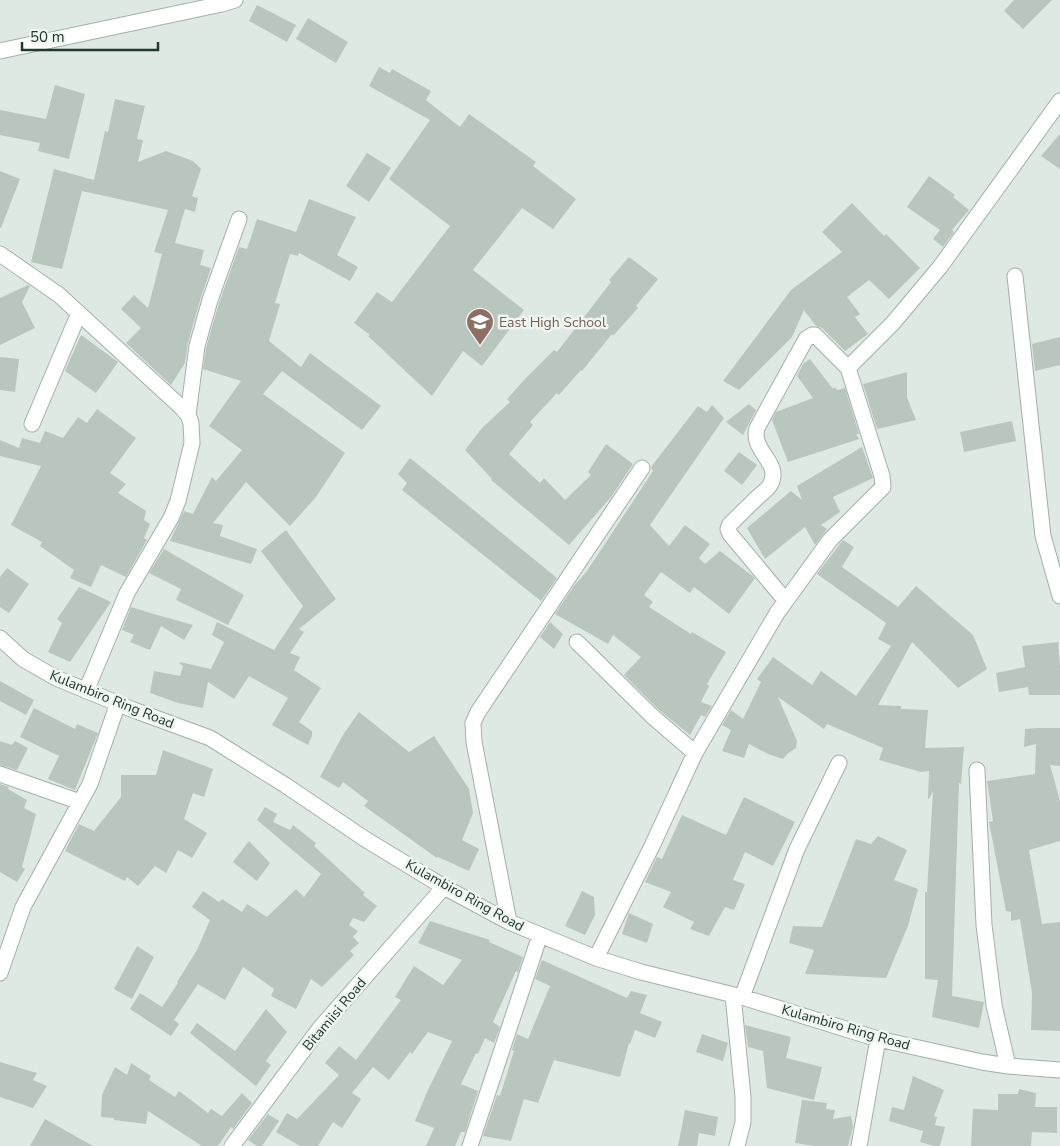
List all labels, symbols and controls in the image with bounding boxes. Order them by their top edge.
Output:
scale bar [22,20,159,52]
text: 50 m [30,27,65,47]
school or university icon: East High School [465,307,495,346]
place label: East High School [499,313,607,332]
street label: Kulambiro Ring Road [47,666,177,733]
street label: Kulambiro Ring Road [402,855,527,936]
street label: Bitamiisi Road [298,974,370,1055]
street label: Kulambiro Ring Road [779,1000,912,1055]

